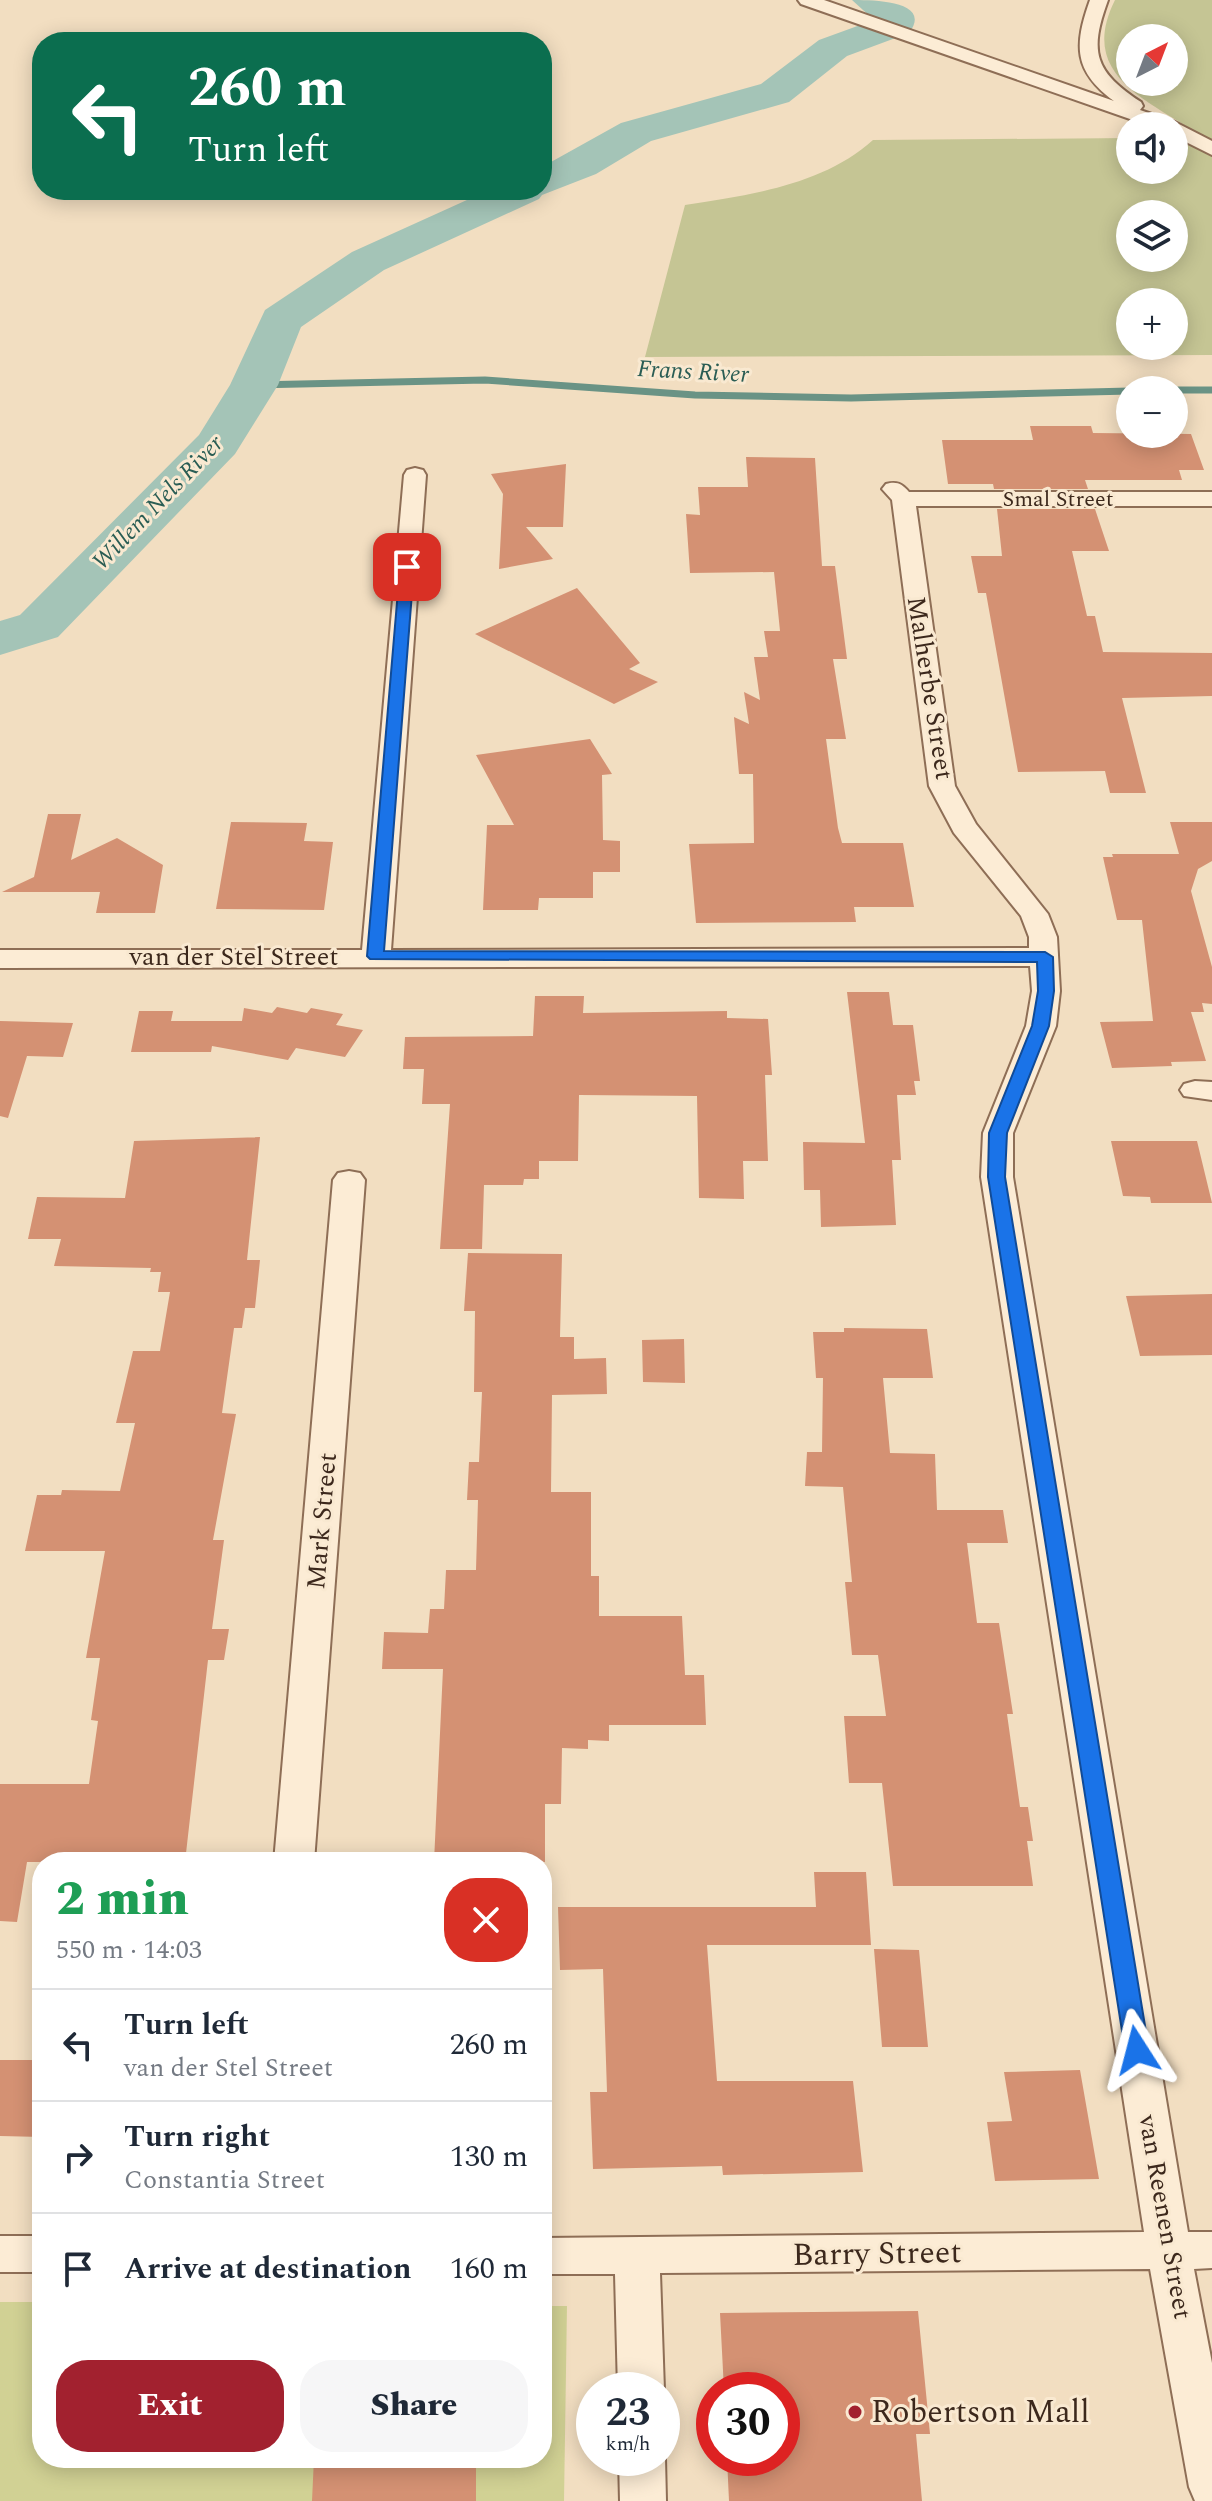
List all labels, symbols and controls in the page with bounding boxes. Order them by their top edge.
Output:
north arrow [1116,24,1188,96]
map controls [1116,24,1188,448]
text: 260 m [188,46,347,131]
icon: left [56,64,160,168]
button: sound [1116,112,1188,184]
text: Turn left [188,123,329,178]
button: layers [1116,200,1188,272]
button: + [1116,288,1188,360]
water label: Frans River [636,351,750,393]
button: − [1116,376,1188,448]
water label: Willem Nels River [84,427,233,579]
street label: Smal Street [1003,483,1114,516]
pin [373,533,441,601]
icon: arrive [385,545,429,589]
street label: Malherbe Street [896,593,964,783]
street label: van der Stel Street [129,937,339,977]
street label: Mark Street [296,1451,348,1591]
text: 2 min [56,1863,189,1936]
button: close [444,1878,528,1962]
text: 550 m · 14:03 [56,1930,202,1970]
text: Turn left [124,2002,249,2048]
position arrow [1095,2008,1179,2092]
text: 260 m [450,2022,528,2068]
icon: left [56,2023,100,2067]
text: van der Stel Street [124,2048,333,2088]
street label: van Reenen Street [1127,2111,1203,2322]
text: Turn right [124,2114,270,2160]
text: 130 m [450,2134,528,2180]
icon: right [56,2135,100,2179]
text: Constantia Street [124,2160,325,2200]
street label: Barry Street [792,2228,962,2280]
text: Arrive at destination [124,2246,411,2292]
text: 160 m [450,2246,528,2292]
icon: arrive [56,2247,100,2291]
button: Exit [56,2360,284,2452]
button: Share [300,2360,528,2452]
speed limit sign: 30 [696,2372,800,2476]
text: 23 [606,2383,650,2444]
place label: Robertson Mall [871,2388,1090,2437]
marker: Robertson Mall [846,2403,864,2421]
text: km/h [606,2429,651,2459]

